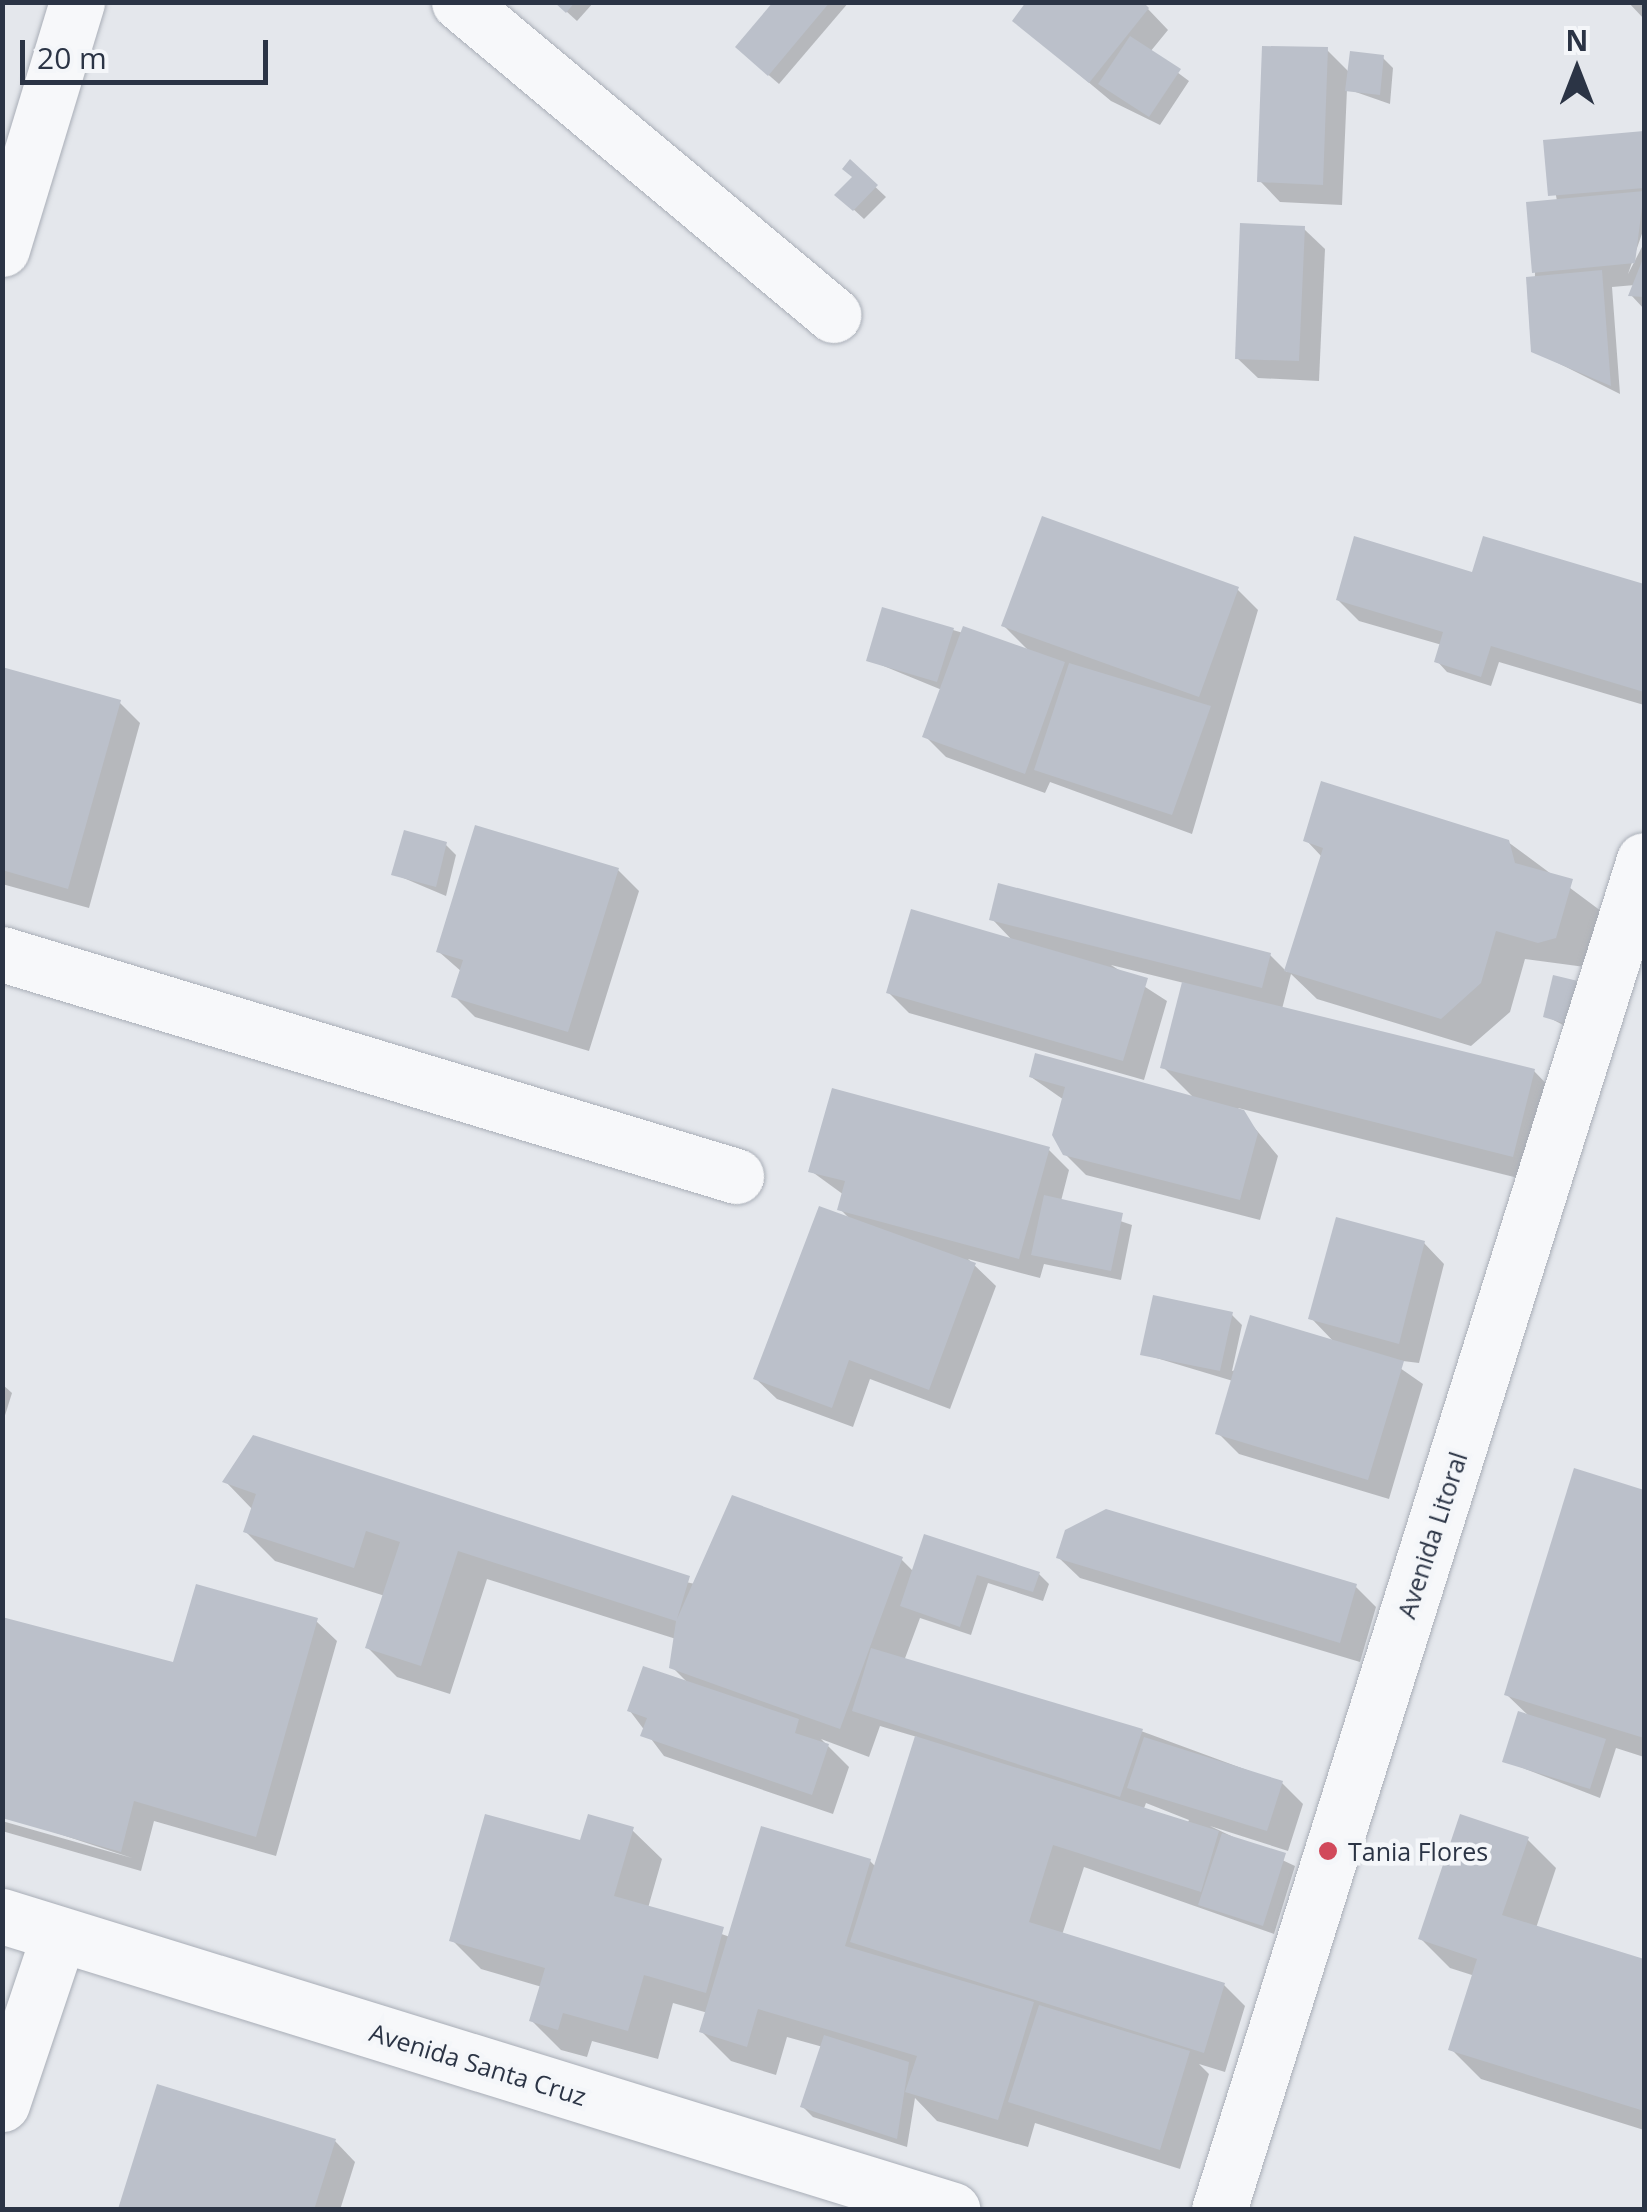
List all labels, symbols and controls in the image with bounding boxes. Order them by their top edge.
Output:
scale bar [25,20,272,82]
north arrow [1527,20,1627,120]
text: N [1566,21,1588,59]
text: 20 m [37,37,107,78]
street label: Avenida Litoral [1391,1448,1473,1622]
place label: Tania Flores [1348,1836,1488,1866]
marker: Tania Flores [1317,1840,1339,1862]
street label: Avenida Santa Cruz [366,2017,590,2111]

